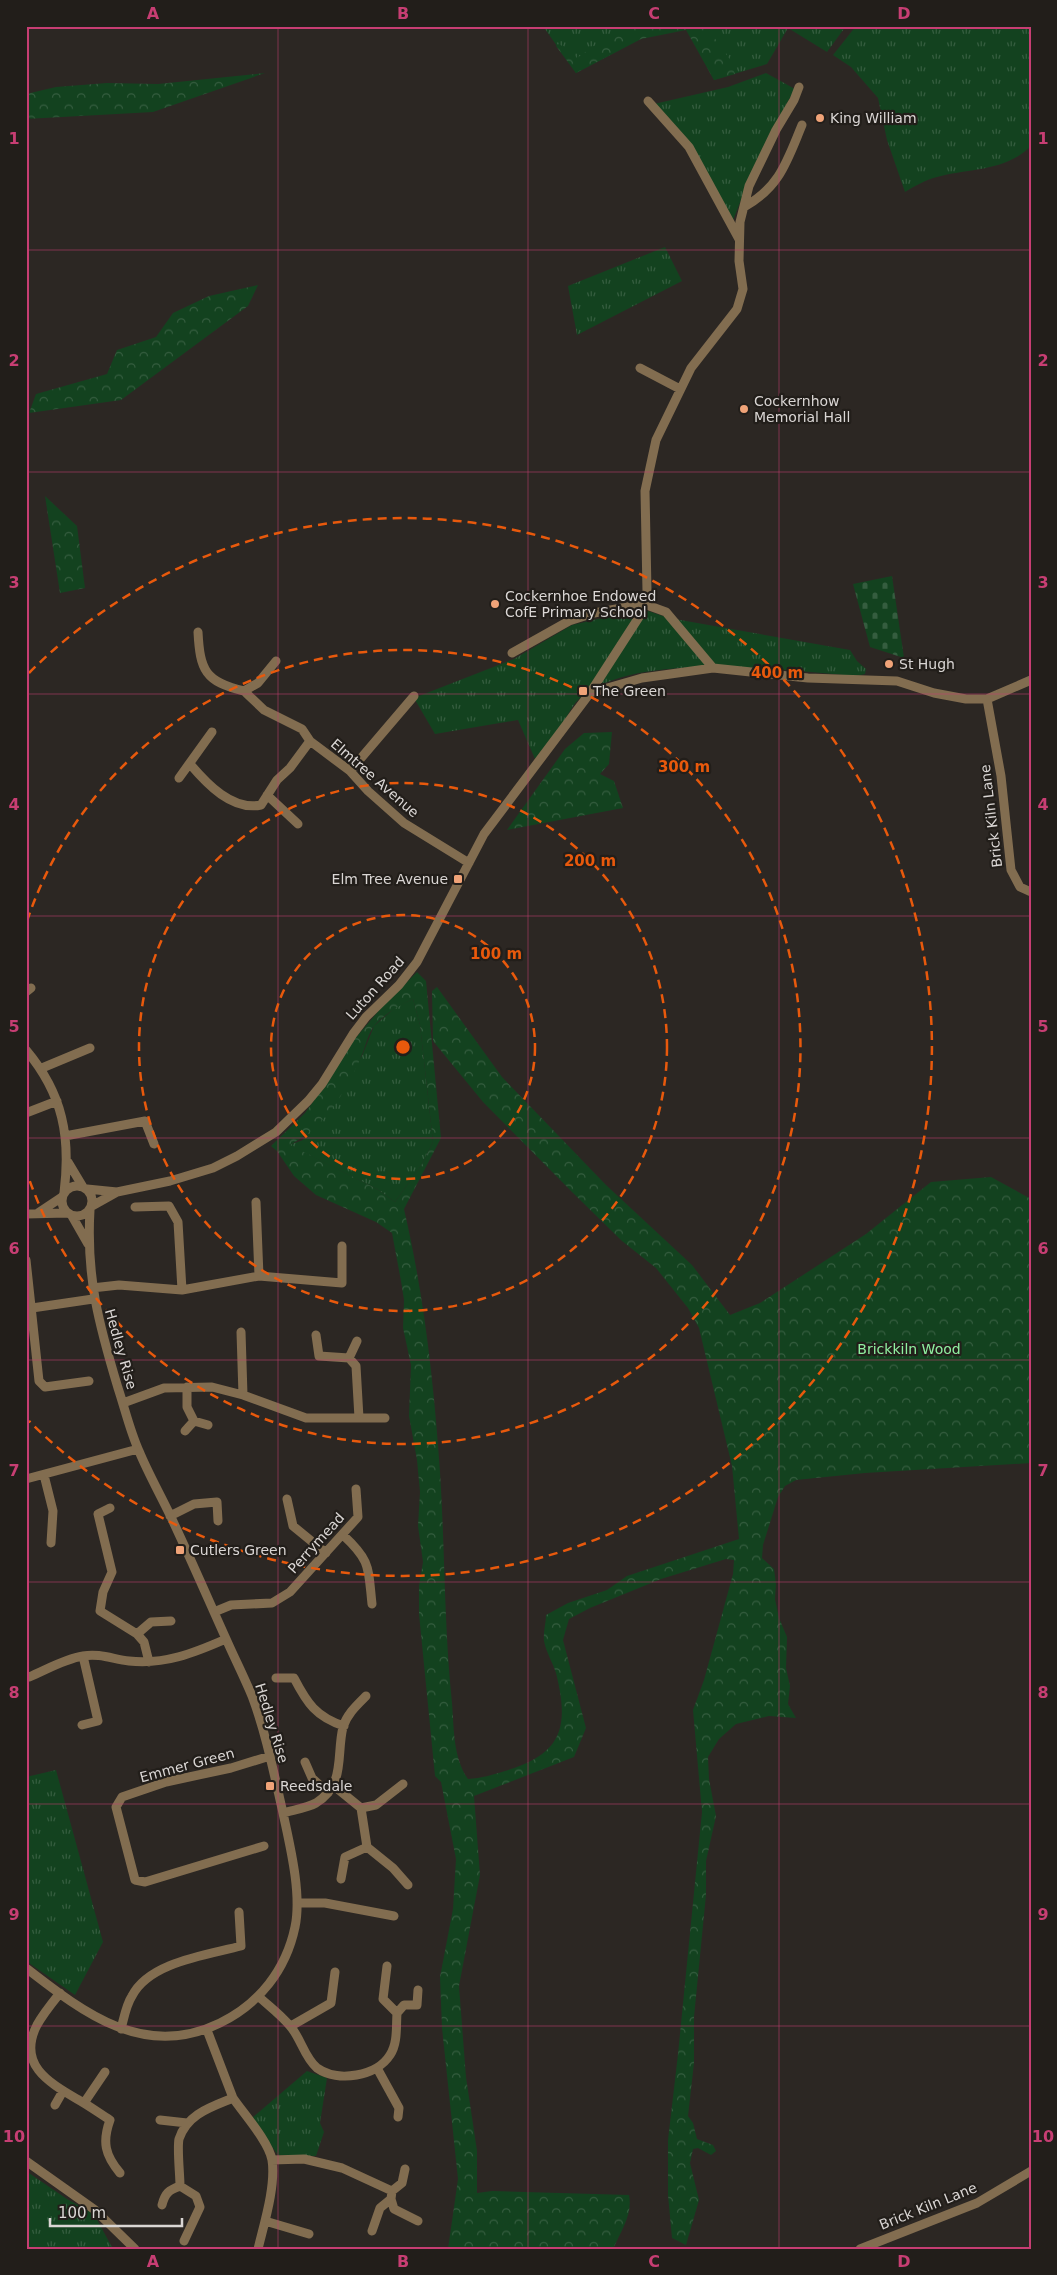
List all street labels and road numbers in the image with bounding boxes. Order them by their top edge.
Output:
street label: Elmtree Avenue [328,736,422,820]
street label: Brick Kiln Lane [977,764,1005,868]
street label: Luton Road [343,953,407,1023]
street label: Hedley Rise [102,1307,140,1391]
street label: Perrymead [285,1509,347,1577]
street label: Hedley Rise [252,1681,292,1765]
street label: Emmer Green [138,1745,236,1785]
street label: Brick Kiln Lane [877,2179,979,2233]

